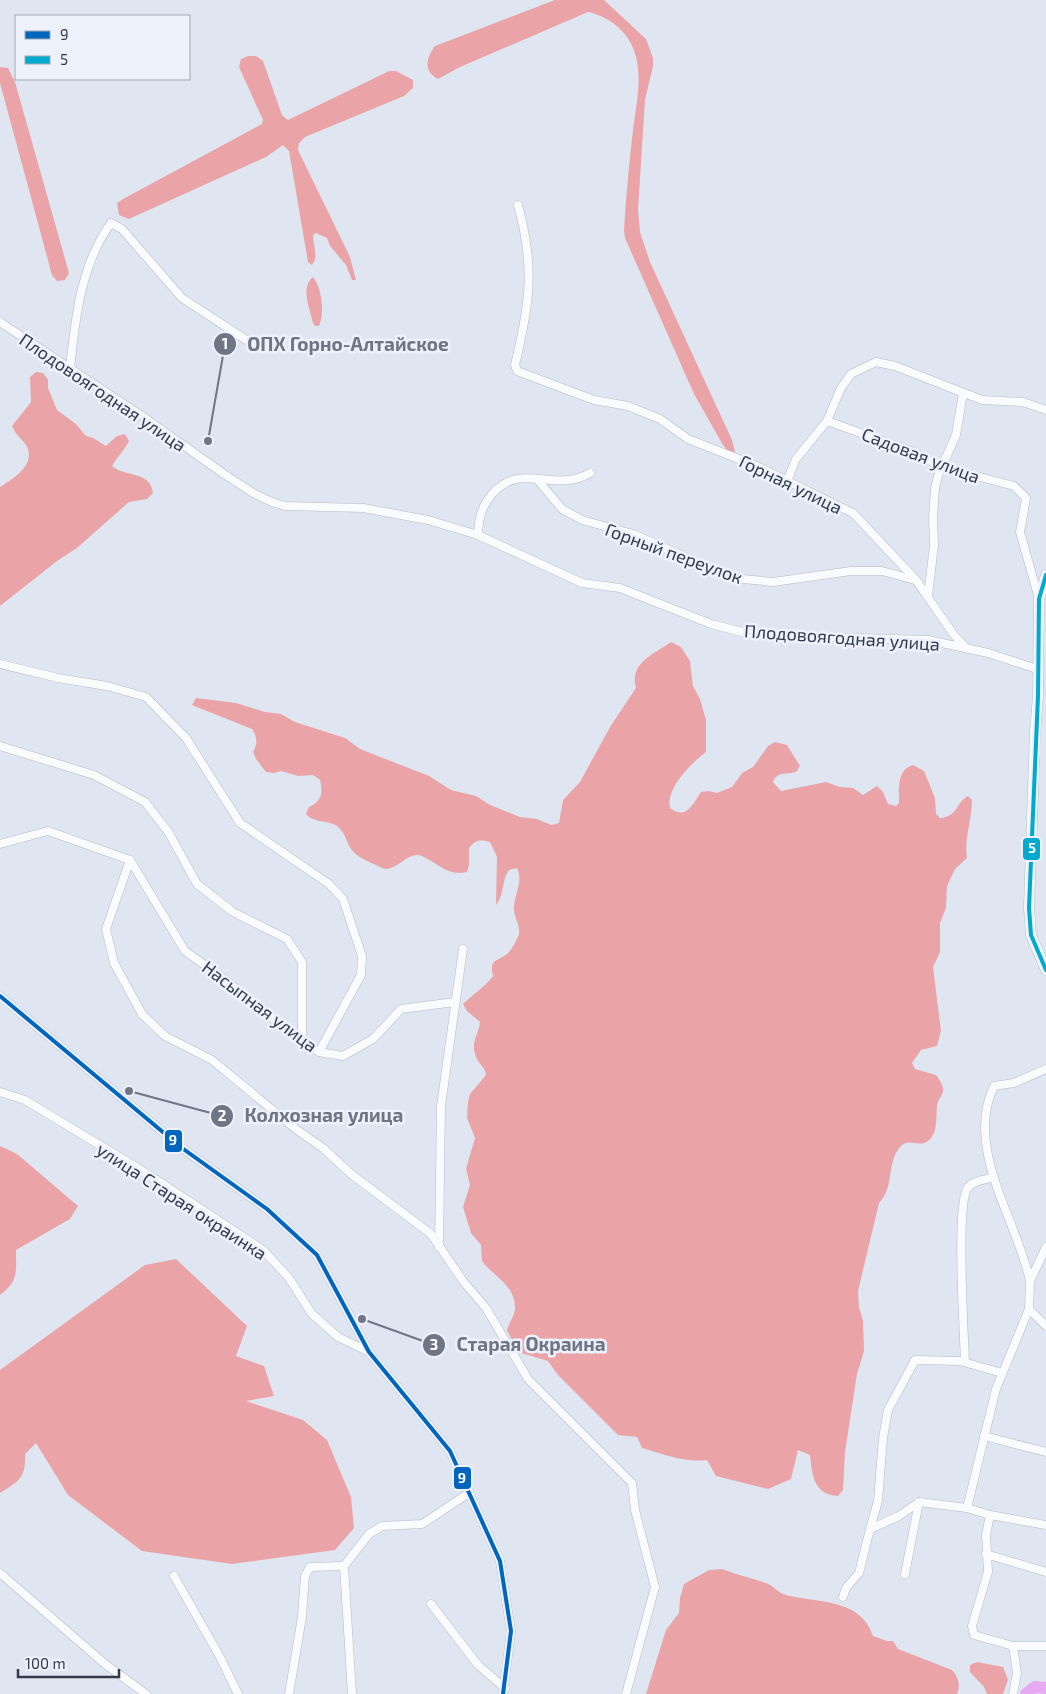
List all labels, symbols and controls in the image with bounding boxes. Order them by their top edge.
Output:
legend [15,15,190,80]
text: 9 [60,25,69,43]
text: 5 [60,50,68,68]
callout: ОПХ Горно-Алтайское [212,327,459,361]
street label: Плодовоягодная улица [16,328,190,456]
text: ОПХ Горно-Алтайское [247,332,449,355]
text: 1 [222,334,228,352]
street label: Садовая улица [859,422,983,488]
street label: Горная улица [736,450,846,518]
street label: Горный переулок [602,518,746,588]
street label: Плодовоягодная улица [743,619,941,655]
line badge: 5 [1022,837,1041,861]
text: 5 [1028,839,1036,856]
street label: Насыпная улица [198,956,322,1056]
callout: Колхозная улица [209,1099,413,1133]
text: Колхозная улица [245,1103,403,1126]
text: 2 [218,1106,227,1124]
line badge: 9 [164,1129,183,1153]
text: 9 [169,1131,177,1148]
street label: улица Старая окраинка [93,1138,271,1264]
callout: Старая Окраина [422,1328,616,1362]
text: Старая Окраина [456,1332,606,1355]
text: 3 [430,1335,438,1353]
line badge: 9 [453,1466,472,1490]
text: 9 [458,1469,466,1486]
scale bar [18,1646,119,1678]
text: 100 m [25,1654,66,1672]

